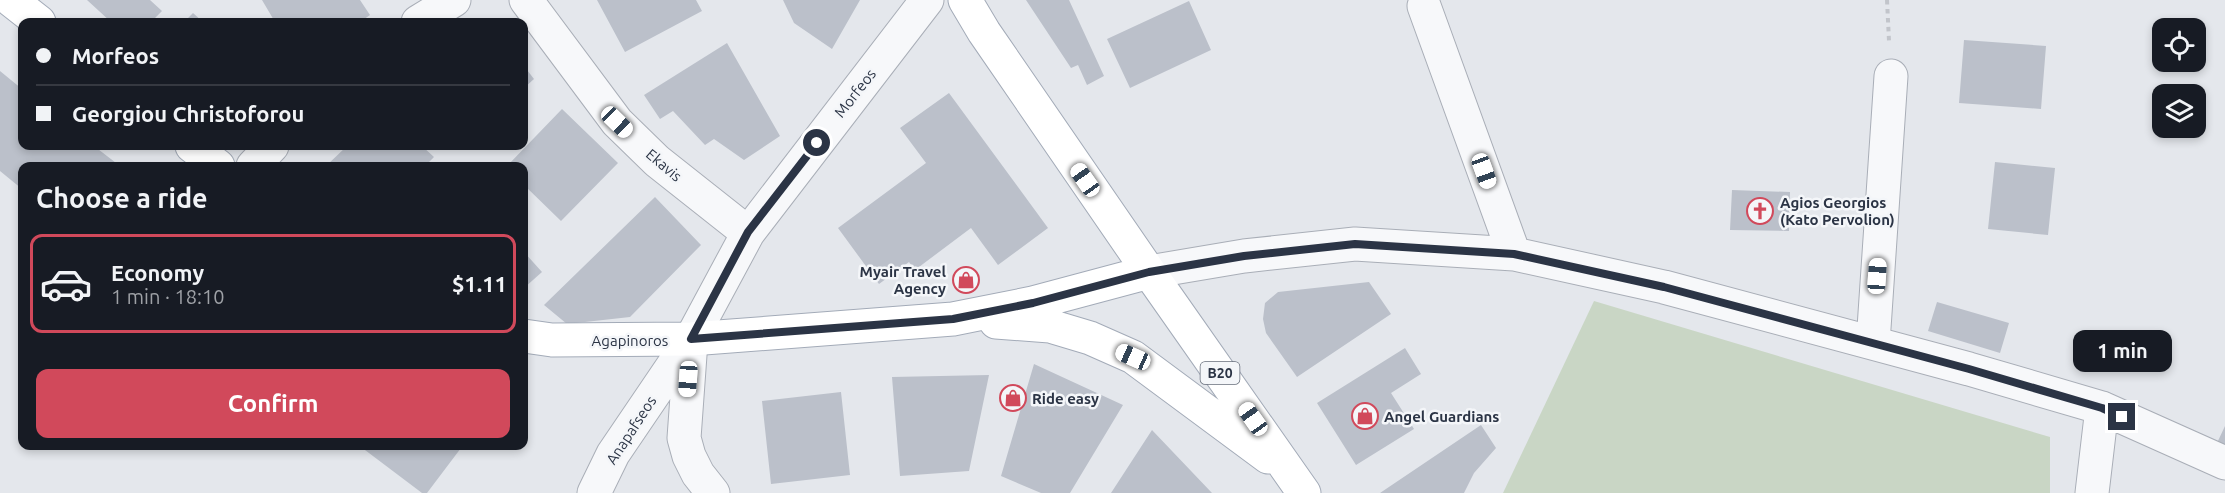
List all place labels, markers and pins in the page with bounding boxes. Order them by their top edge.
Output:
place label: Agios Georgios (Kato Pervolion) [1780,194,1895,228]
church icon: Agios Georgios (Kato Pervolion) [1745,196,1775,226]
place label: Myair Travel Agency [860,263,946,297]
shop icon: Myair Travel Agency [951,265,981,295]
shop icon: Ride easy [998,383,1028,413]
place label: Ride easy [1032,390,1099,407]
shop icon: Angel Guardians [1350,401,1380,431]
place label: Angel Guardians [1384,408,1499,425]

